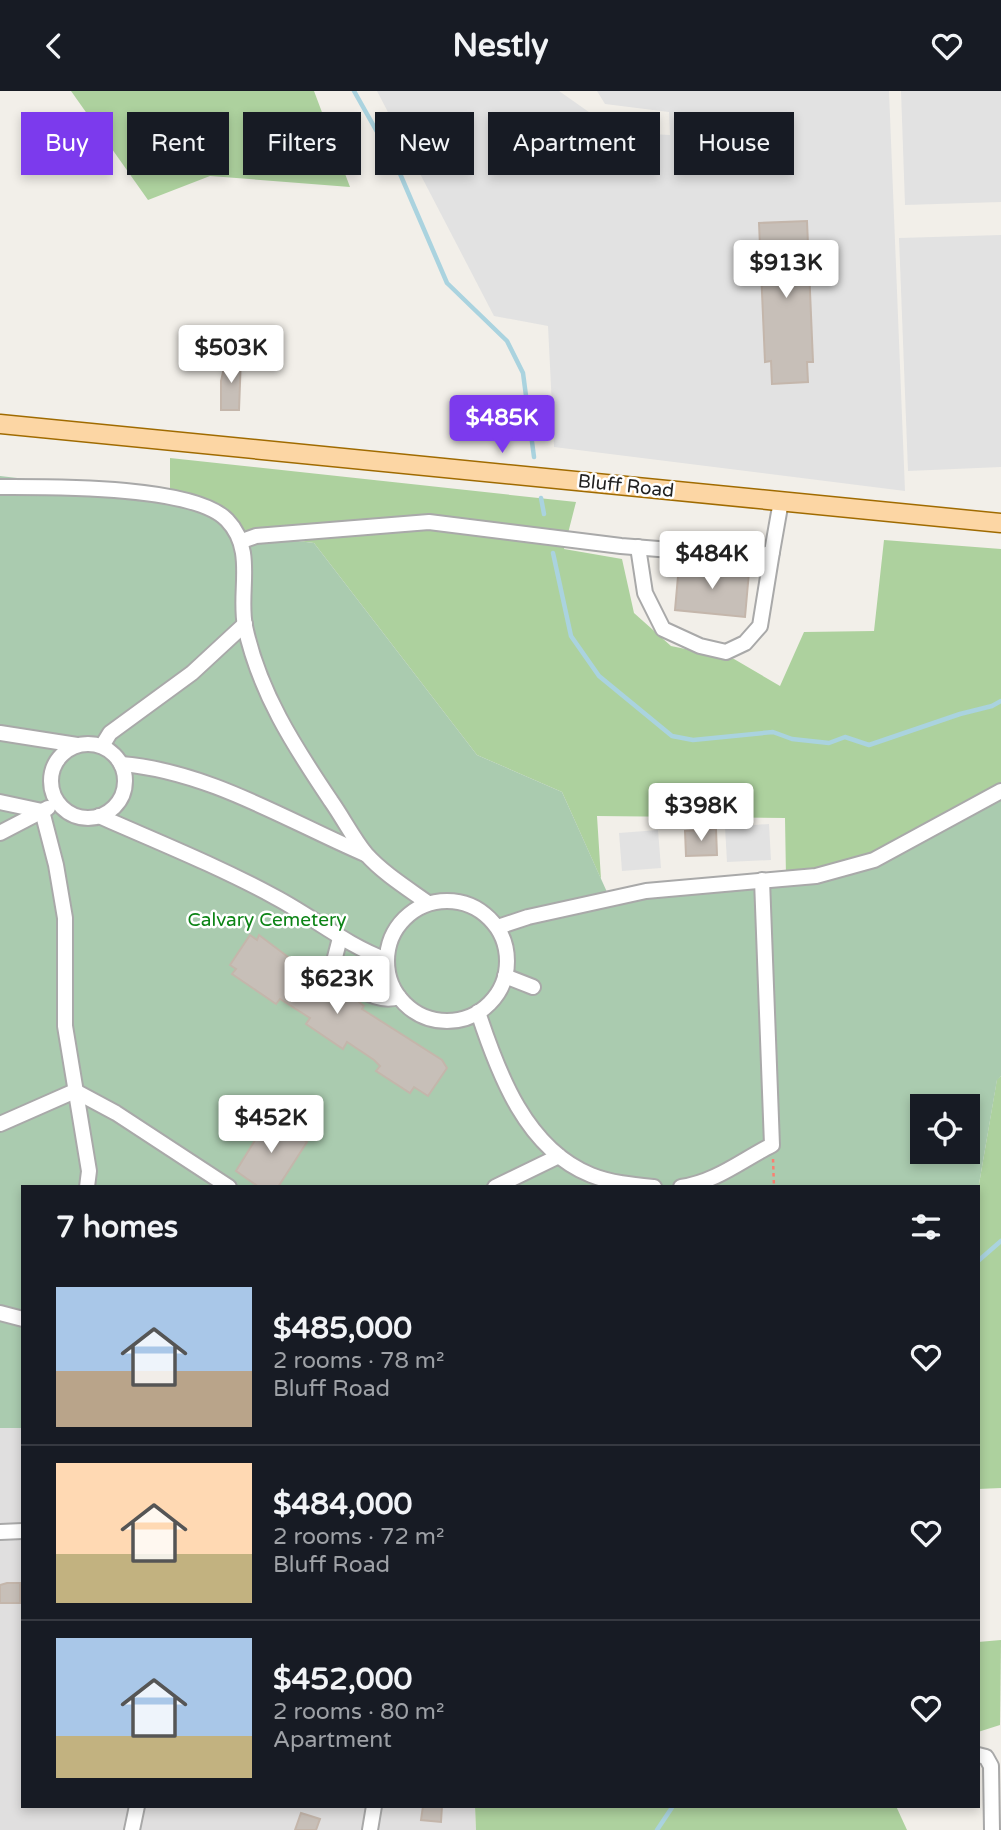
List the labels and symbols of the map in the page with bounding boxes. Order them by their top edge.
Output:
pin: $913K [737,241,835,300]
pin: $503K [182,325,280,385]
pin: $485K [453,395,551,455]
street label: Bluff Road [577,470,675,502]
pin: $484K [663,531,761,591]
pin: $398K [652,783,750,843]
park label: Calvary Cemetery [188,909,346,931]
pin: $623K [288,957,386,1016]
pin: $452K [222,1095,320,1155]

